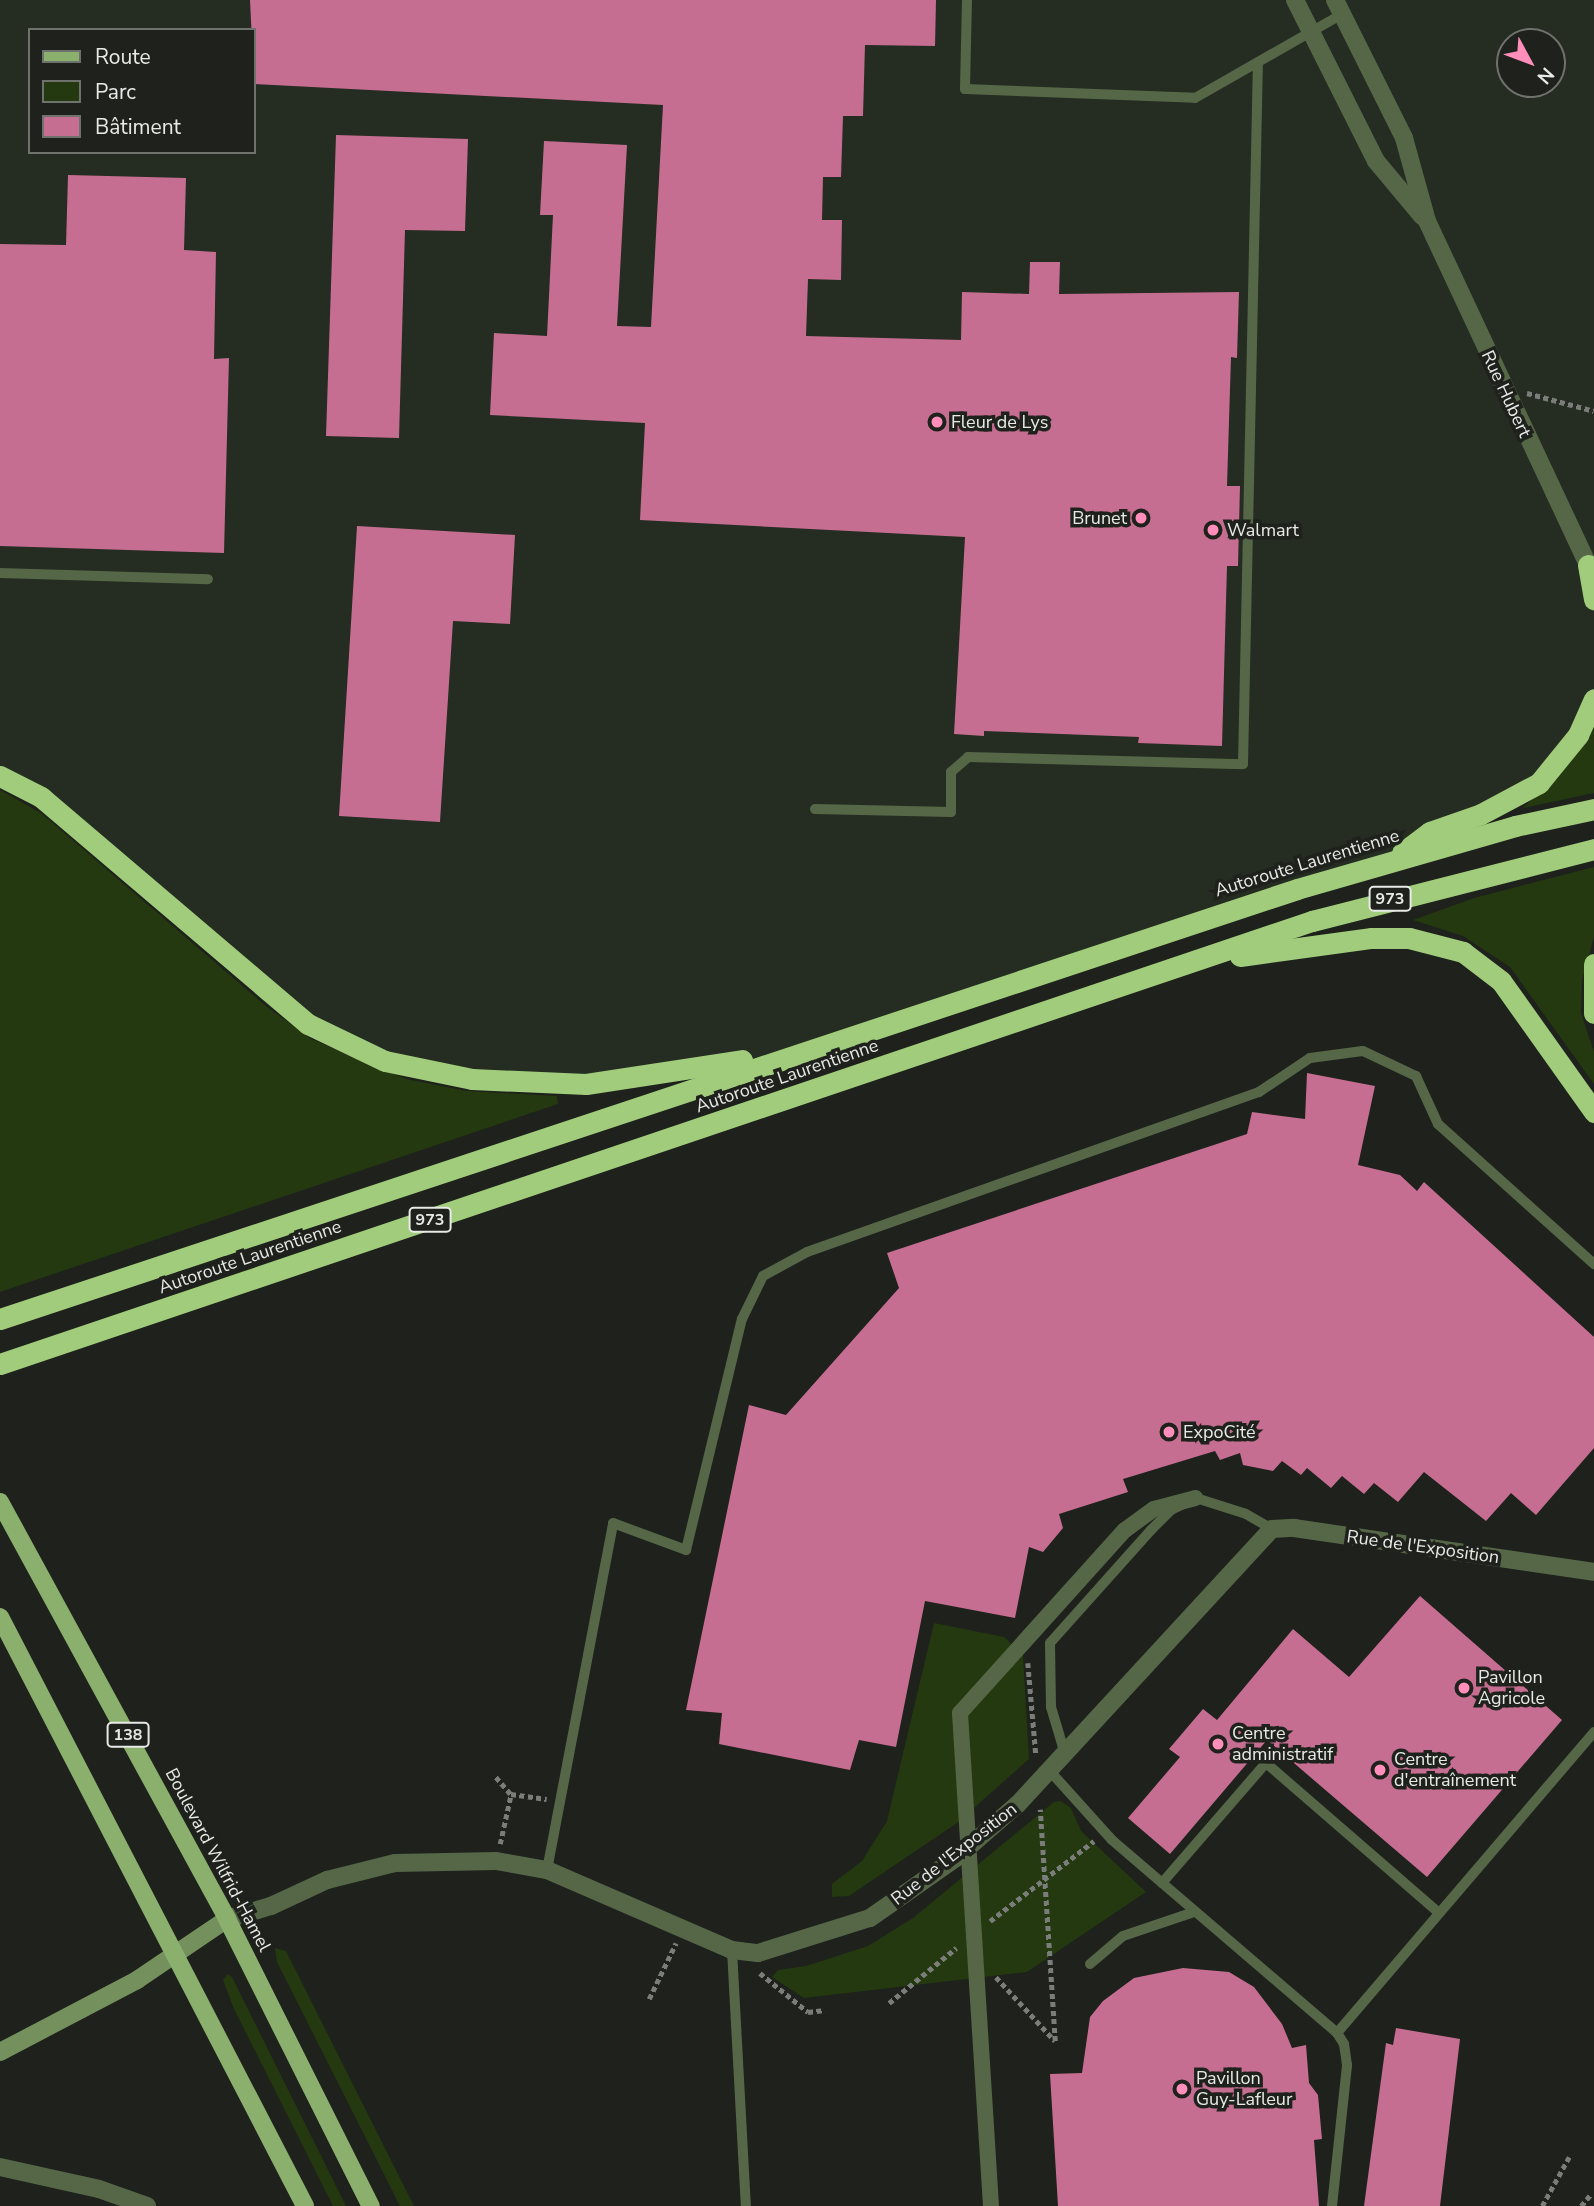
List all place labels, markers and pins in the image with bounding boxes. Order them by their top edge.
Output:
place label: Fleur de Lys [951,411,1048,433]
marker: Fleur de Lys [929,414,945,430]
place label: Brunet [1072,507,1127,529]
marker: Brunet [1133,510,1149,526]
place label: Walmart [1227,519,1299,541]
marker: Walmart [1205,522,1221,538]
place label: ExpoCité [1183,1421,1256,1443]
marker: ExpoCité [1161,1424,1177,1440]
place label: Pavillon Agricole [1478,1667,1545,1710]
marker: Pavillon Agricole [1456,1680,1472,1696]
place label: Centre administratif [1232,1723,1333,1766]
marker: Centre administratif [1210,1736,1226,1752]
place label: Centre d'entraînement [1394,1749,1516,1792]
marker: Centre d'entraînement [1372,1762,1388,1778]
place label: Pavillon Guy-Lafleur [1196,2068,1292,2110]
marker: Pavillon Guy-Lafleur [1174,2081,1190,2097]

